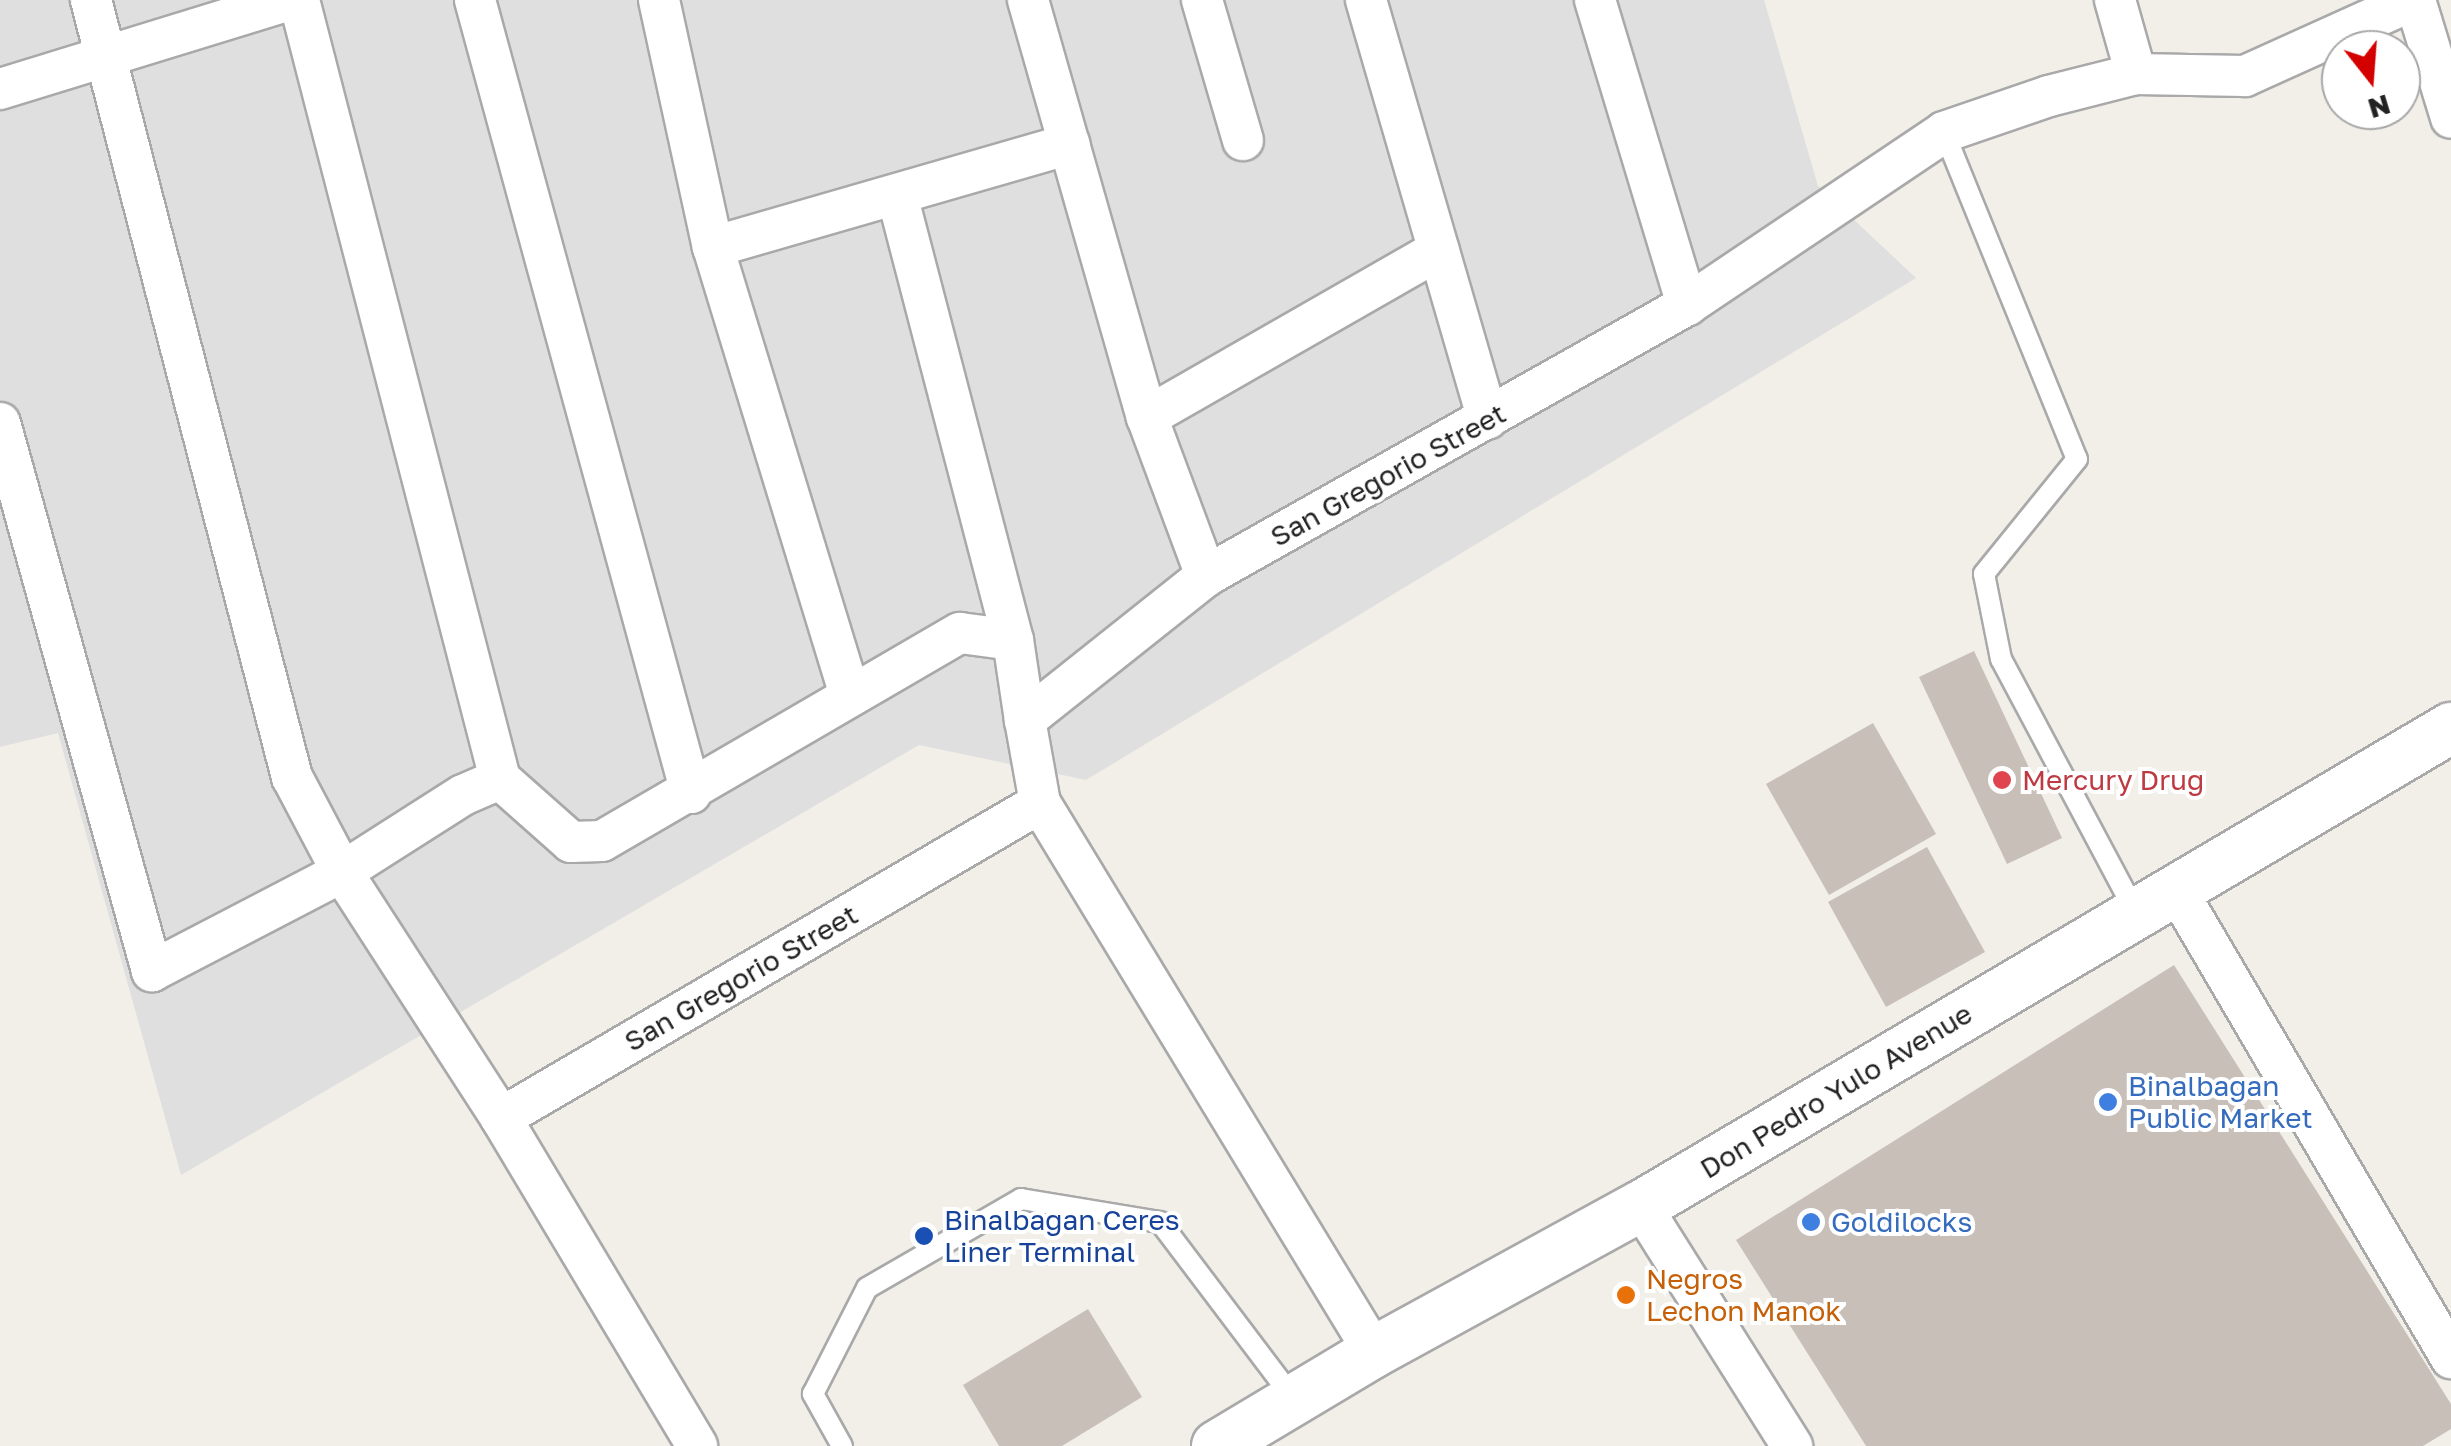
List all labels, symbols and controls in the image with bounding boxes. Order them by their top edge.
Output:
north arrow [2321,30,2421,130]
text: N [2364,88,2394,126]
street label: San Gregorio Street [1265,396,1511,554]
place label: Mercury Drug [2022,763,2204,797]
marker: Mercury Drug [1991,769,2013,791]
street label: San Gregorio Street [618,898,864,1058]
street label: Don Pedro Yulo Avenue [1694,996,1978,1186]
place label: Binalbagan Public Market [2128,1069,2313,1135]
marker: Binalbagan Public Market [2097,1091,2119,1113]
place label: Binalbagan Ceres Liner Terminal [944,1203,1180,1269]
place label: Goldilocks [1831,1205,1972,1239]
marker: Goldilocks [1800,1211,1822,1233]
marker: Binalbagan Ceres Liner Terminal [913,1225,935,1247]
place label: Negros Lechon Manok [1646,1262,1841,1328]
marker: Negros Lechon Manok [1615,1284,1637,1306]

